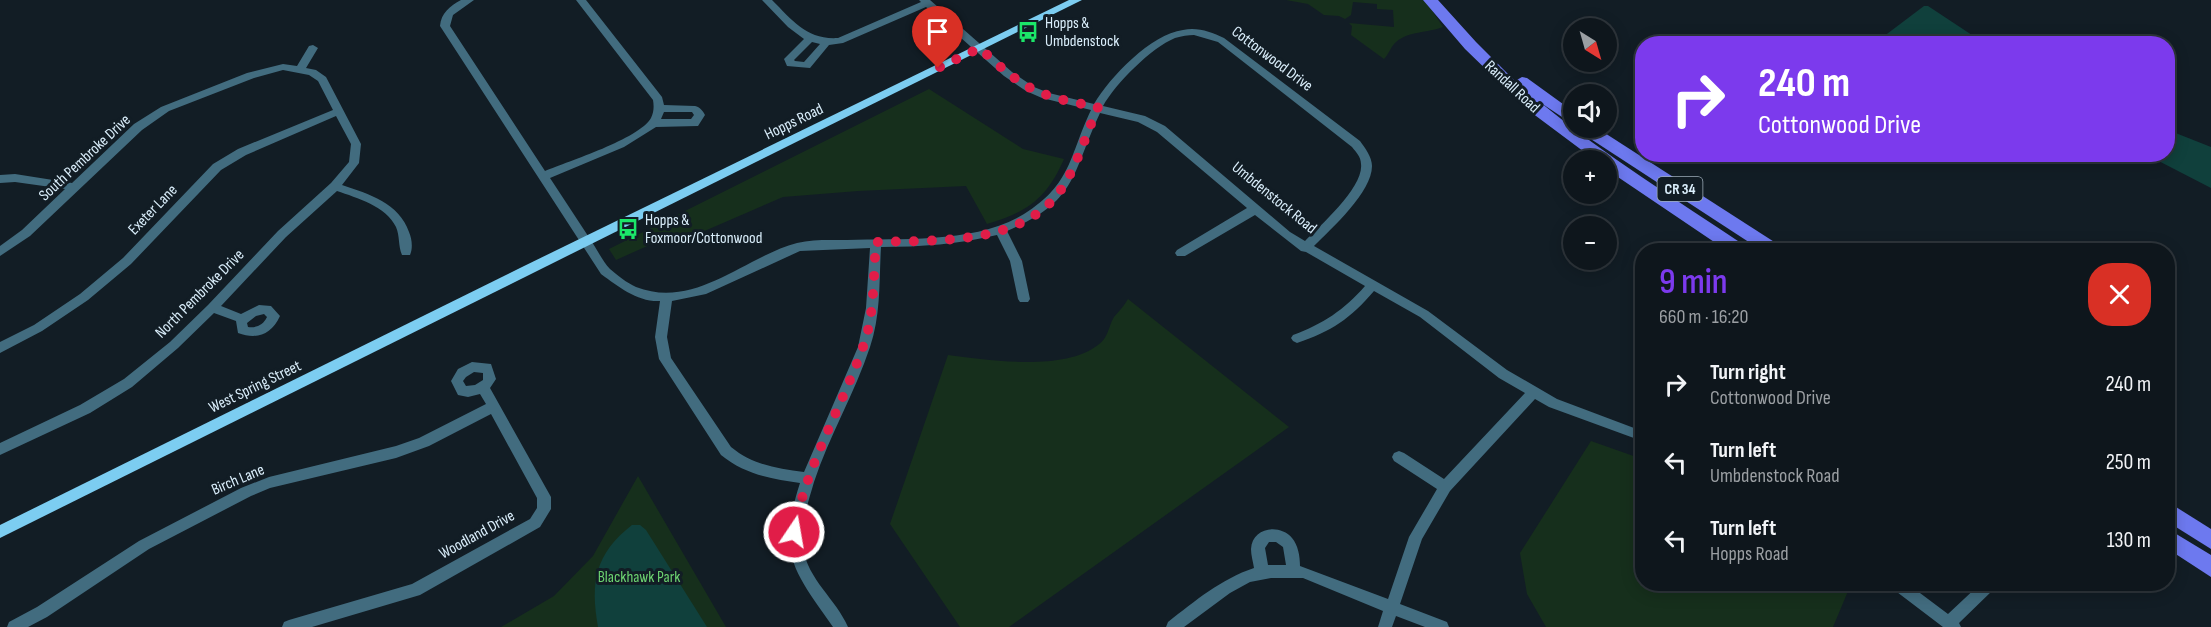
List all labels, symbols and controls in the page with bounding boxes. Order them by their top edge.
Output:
pin [912,6,963,68]
place label: Hopps & Umbdenstock [1045,14,1119,51]
icon: arrive [921,15,954,48]
north arrow [1563,18,1617,72]
map controls [1563,18,1617,270]
bus stop icon: Hopps & Umbdenstock [1016,20,1040,44]
street label: Cottonwood Drive [1228,22,1316,96]
street label: Randall Road [1481,57,1543,117]
text: 240 m [1758,58,1850,109]
icon: right [1659,60,1737,138]
button: sound [1563,84,1617,138]
street label: Hopps Road [762,100,826,144]
text: Cottonwood Drive [1758,109,1921,141]
street label: South Pembroke Drive [35,111,135,205]
button: + [1563,150,1617,204]
street label: Umbdenstock Road [1228,158,1320,238]
road number: CR 34 [1658,177,1702,201]
street label: Exeter Lane [124,181,182,239]
place label: Hopps & Foxmoor/Cottonwood [645,211,762,248]
button: − [1563,216,1617,270]
bus stop icon: Hopps & Foxmoor/Cottonwood [616,217,640,241]
street label: North Pembroke Drive [152,246,248,342]
text: 9 min [1659,261,1728,304]
button: close [2088,263,2151,326]
text: 660 m · 16:20 [1659,305,1749,329]
street label: West Spring Street [206,356,304,418]
text: Turn right [1710,359,1786,386]
icon: right [1659,368,1692,401]
text: 240 m [2105,371,2151,398]
text: Cottonwood Drive [1710,386,1831,410]
text: Turn left [1710,437,1776,464]
icon: left [1659,446,1692,479]
text: 250 m [2106,449,2151,476]
street label: Birch Lane [209,460,267,500]
text: Umbdenstock Road [1710,464,1840,488]
position arrow [762,500,826,564]
street label: Woodland Drive [436,507,518,563]
text: Turn left [1710,515,1776,542]
icon: left [1659,524,1692,557]
text: 130 m [2107,527,2151,554]
text: Hopps Road [1710,542,1789,566]
park label: Blackhawk Park [598,568,680,587]

